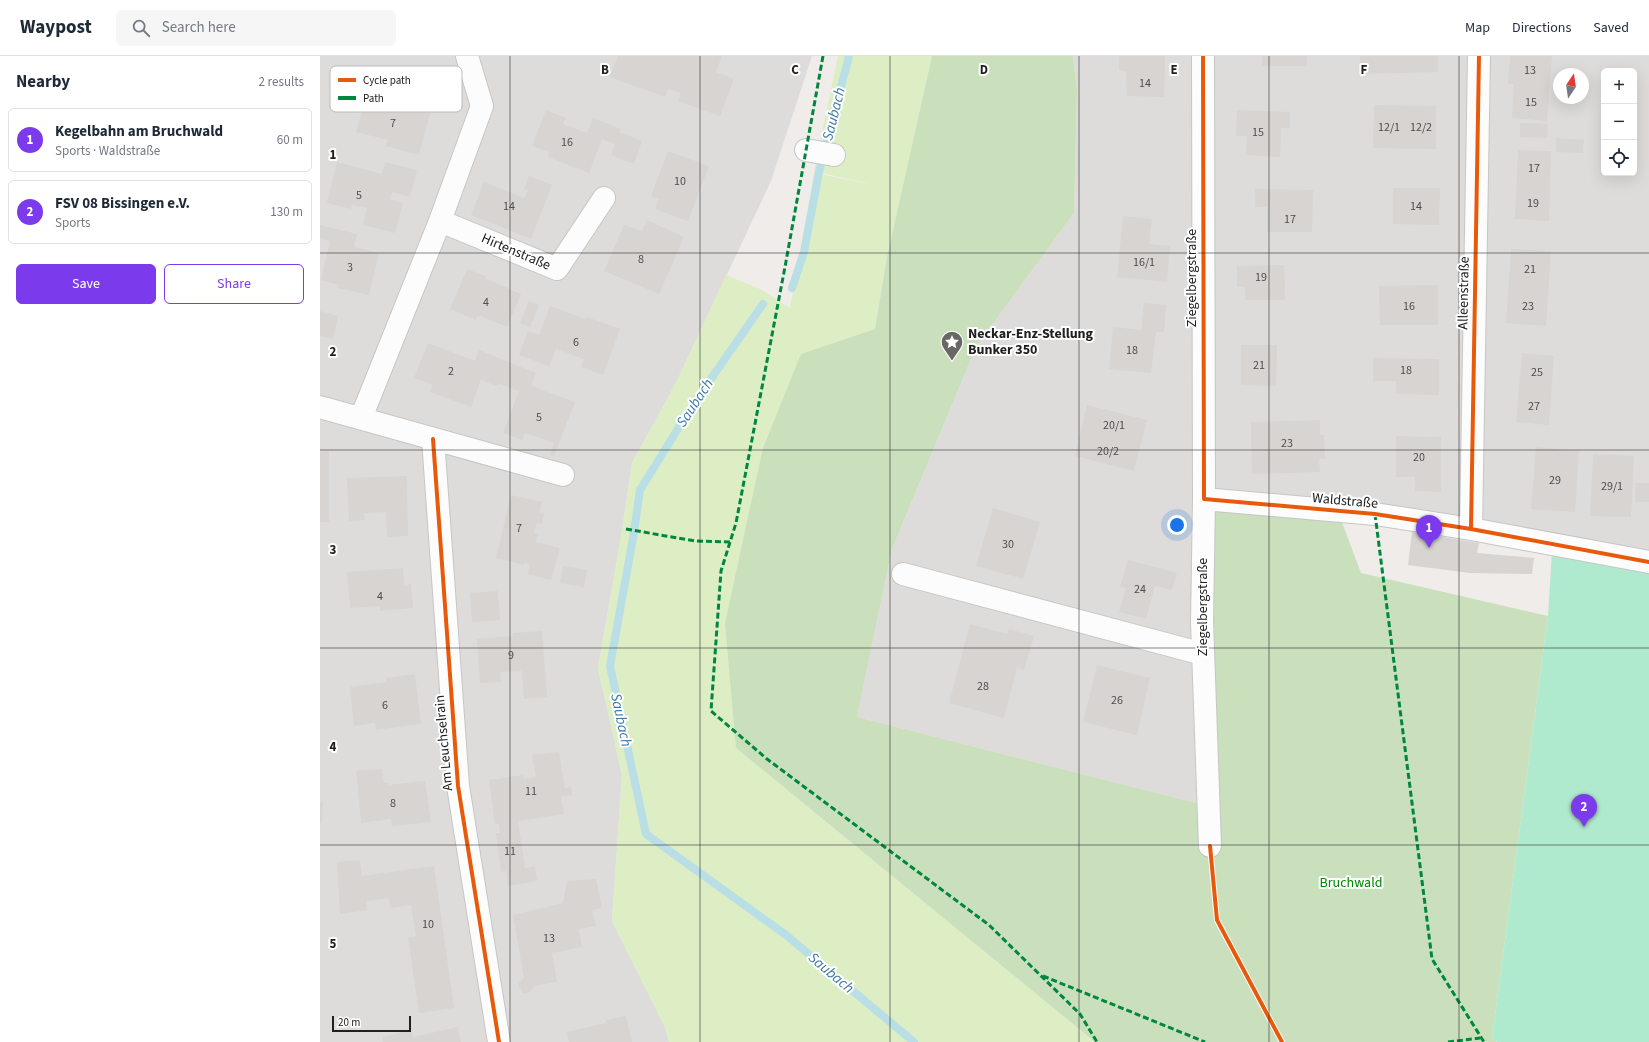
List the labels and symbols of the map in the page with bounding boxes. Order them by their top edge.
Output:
text: B [601,61,609,79]
text: C [791,61,799,79]
text: D [980,61,988,79]
text: E [1170,61,1178,79]
text: F [1361,61,1368,79]
house number: 13 [1524,62,1536,79]
legend [330,66,462,112]
north arrow [1553,68,1589,104]
text: Cycle path [363,73,411,88]
house number: 14 [1139,75,1151,92]
water label: Saubach [817,85,851,143]
text: Path [363,91,384,106]
house number: 15 [1525,94,1537,111]
house number: 7 [390,115,396,132]
house number: 12/1 [1378,119,1400,136]
house number: 12/2 [1410,119,1432,136]
house number: 15 [1252,124,1264,141]
house number: 16 [561,134,573,151]
text: 1 [330,146,337,164]
house number: 17 [1528,160,1540,177]
house number: 10 [674,173,686,190]
house number: 5 [356,187,362,204]
house number: 19 [1527,195,1539,212]
house number: 14 [503,198,515,215]
house number: 14 [1410,198,1422,215]
house number: 17 [1284,211,1296,228]
street label: Hirtenstraße [478,228,554,276]
street label: Ziegelbergstraße [1182,229,1202,327]
house number: 8 [638,251,644,268]
house number: 16/1 [1133,254,1155,271]
street label: Alleenstraße [1453,256,1475,330]
house number: 3 [347,259,353,276]
house number: 21 [1524,261,1536,278]
house number: 19 [1255,269,1267,286]
house number: 4 [483,294,489,311]
house number: 16 [1403,298,1415,315]
house number: 23 [1522,298,1534,315]
place label: Neckar-Enz-Stellung Bunker 350 [968,324,1094,360]
place icon: Neckar-Enz-Stellung Bunker 350 [939,329,965,362]
house number: 6 [573,334,579,351]
house number: 18 [1126,342,1138,359]
text: 2 [330,343,337,361]
house number: 21 [1253,357,1265,374]
house number: 18 [1400,362,1412,379]
house number: 2 [448,363,454,380]
house number: 25 [1531,364,1543,381]
water label: Saubach [672,375,719,431]
house number: 27 [1528,398,1540,415]
house number: 5 [536,409,542,426]
house number: 20/1 [1103,417,1125,434]
house number: 23 [1281,435,1293,452]
house number: 20/2 [1097,443,1119,460]
house number: 20 [1413,449,1425,466]
house number: 29 [1549,472,1561,489]
house number: 29/1 [1601,478,1623,495]
street label: Waldstraße [1311,488,1379,514]
your location [1167,515,1187,535]
pin: 1 [1416,515,1442,548]
house number: 7 [516,520,522,537]
house number: 30 [1002,536,1014,553]
text: 3 [330,541,337,559]
street label: Ziegelbergstraße [1193,558,1213,656]
house number: 24 [1134,581,1146,598]
house number: 4 [377,588,383,605]
house number: 9 [508,647,514,664]
house number: 28 [977,678,989,695]
water label: Saubach [605,691,637,749]
house number: 26 [1111,692,1123,709]
street label: Am Leuchselrain [430,694,458,792]
house number: 6 [382,697,388,714]
text: 4 [330,738,337,756]
house number: 11 [525,783,537,800]
pin: 2 [1571,794,1597,827]
house number: 8 [390,795,396,812]
house number: 11 [504,843,516,860]
park label: Bruchwald [1319,873,1383,893]
house number: 10 [422,916,434,933]
house number: 13 [543,930,555,947]
text: 5 [330,935,337,953]
water label: Saubach [804,948,859,998]
scale bar [332,1014,411,1033]

